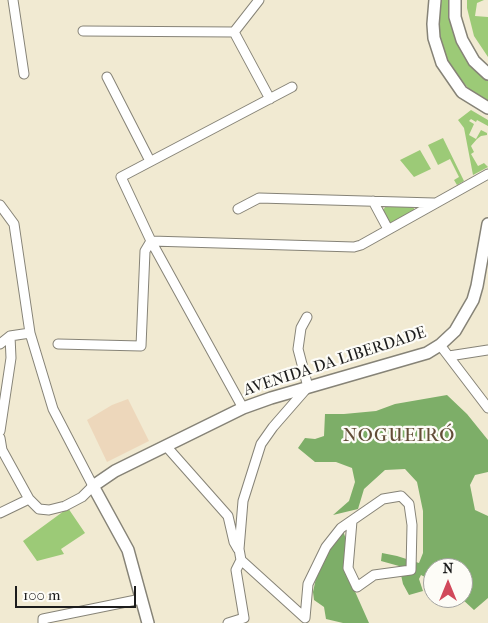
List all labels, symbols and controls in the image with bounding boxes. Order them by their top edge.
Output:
street label: AVENIDA DA LIBERDADE [241,323,429,401]
district label: NOGUEIRÓ [342,425,456,447]
north arrow [423,558,473,608]
text: N [443,560,453,577]
scale bar [18,576,139,608]
text: 100 m [23,586,61,604]

